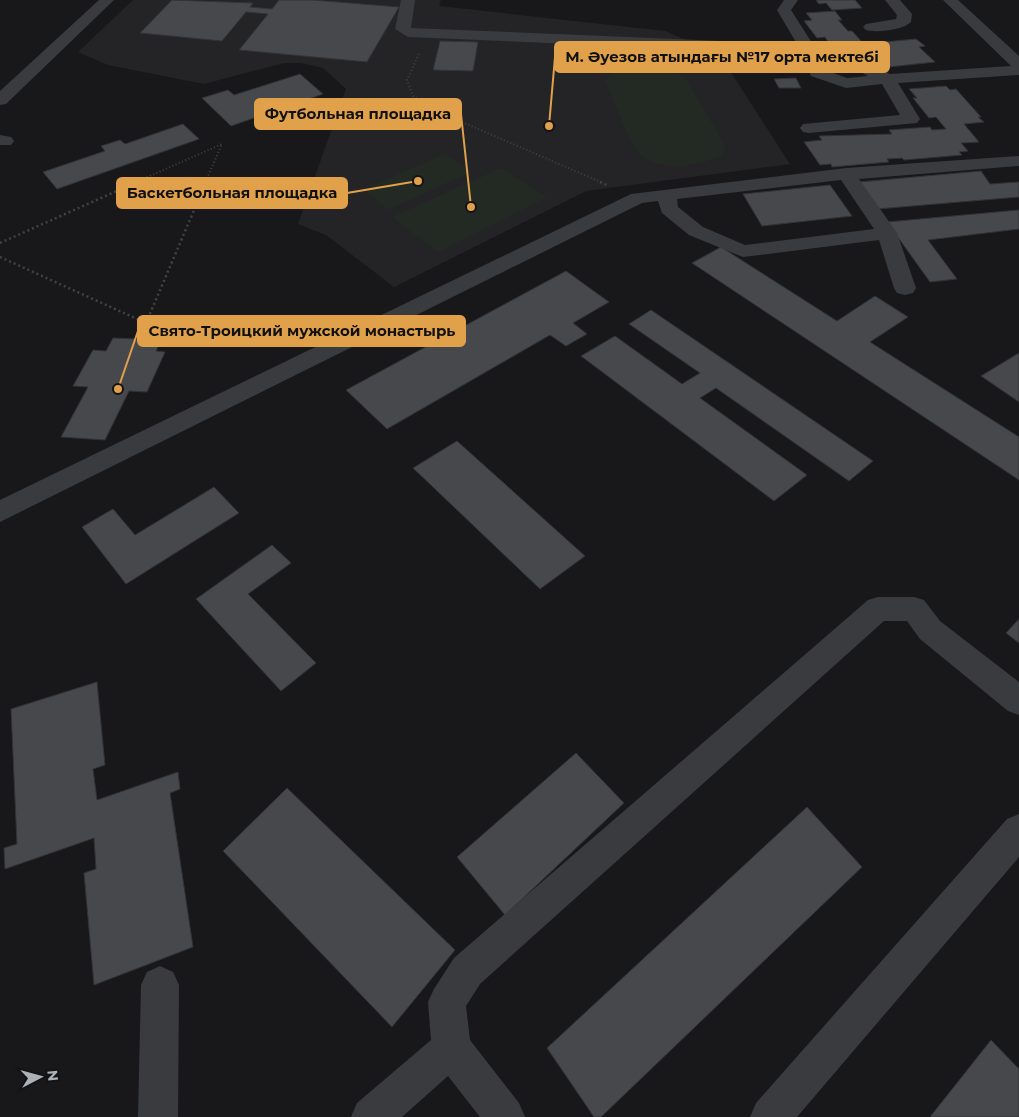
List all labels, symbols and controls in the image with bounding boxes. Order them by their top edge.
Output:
callout: М. Әуезов атындағы №17 орта мектебі [555,42,889,72]
text: М. Әуезов атындағы №17 орта мектебі [565,47,879,66]
callout: Футбольная площадка [255,99,461,129]
text: Футбольная площадка [265,104,451,123]
callout: Баскетбольная площадка [117,178,347,208]
text: Баскетбольная площадка [127,183,337,202]
callout: Свято-Троицкий мужской монастырь [138,316,465,346]
text: Свято-Троицкий мужской монастырь [149,321,455,340]
north arrow [15,1052,65,1102]
text: N [43,1069,62,1082]

